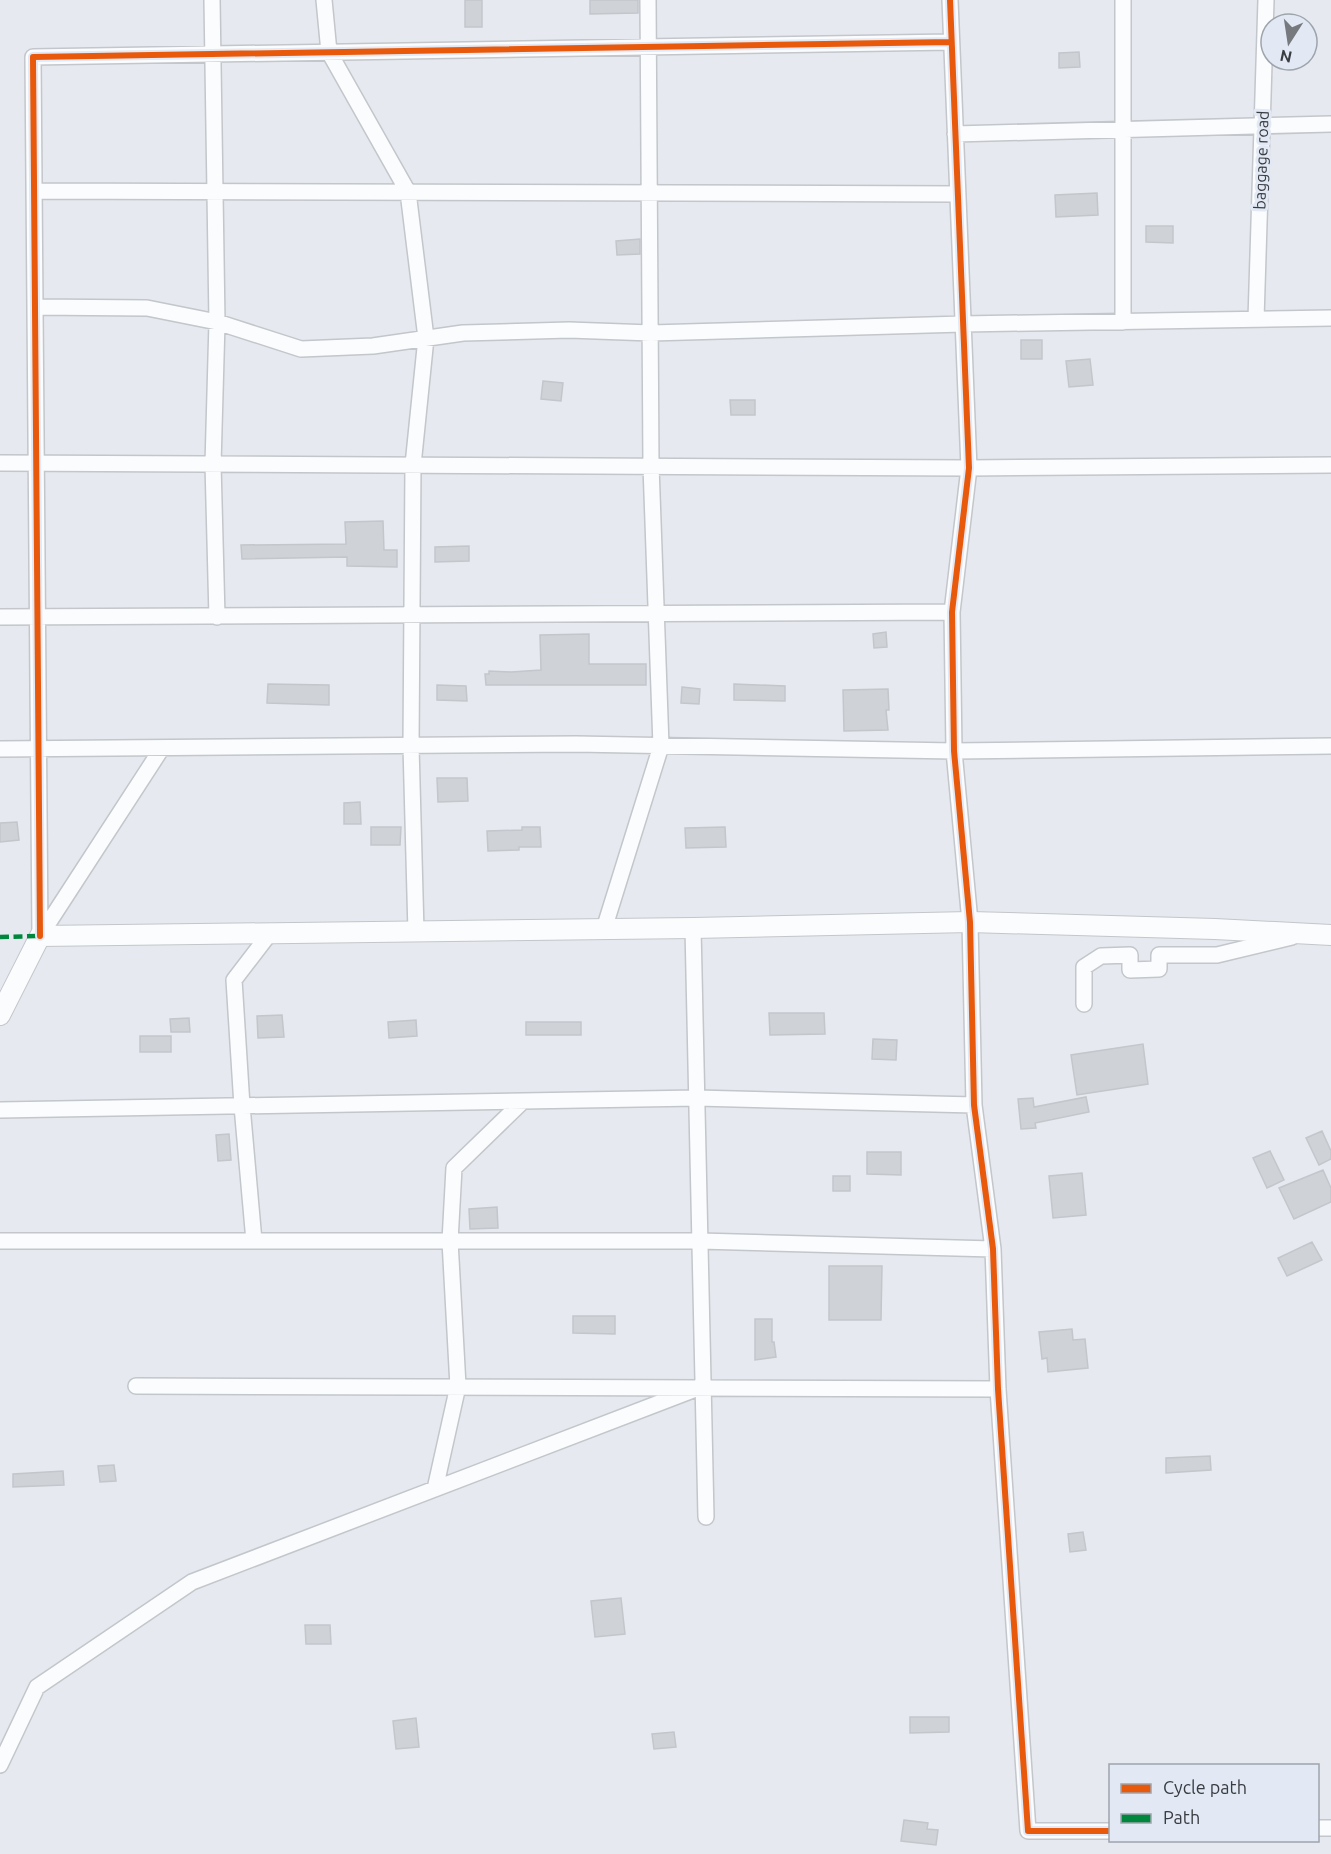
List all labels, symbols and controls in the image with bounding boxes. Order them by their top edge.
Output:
north arrow [1259,12,1319,72]
text: N [1278,47,1294,67]
street label: baggage road [1250,110,1272,210]
legend [1109,1764,1319,1842]
text: Cycle path [1163,1777,1247,1797]
text: Path [1163,1807,1200,1827]

